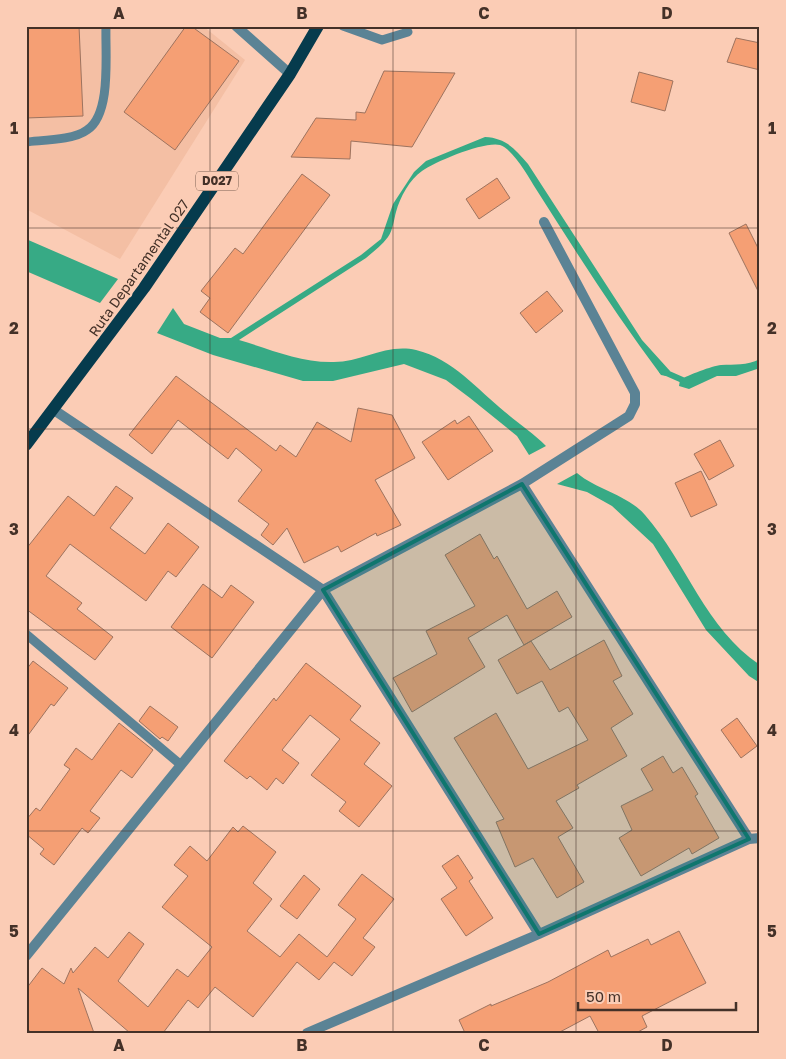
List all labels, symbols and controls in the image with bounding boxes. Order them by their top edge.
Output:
text: A [113,3,125,23]
text: B [296,3,308,23]
text: C [478,3,490,23]
text: D [661,3,673,23]
text: 1 [10,118,18,138]
text: 1 [768,118,776,138]
road number: D027 [196,172,238,190]
street label: Ruta Departamental 027 [85,196,192,339]
text: 2 [9,318,19,338]
text: 2 [767,318,777,338]
text: 3 [9,519,19,539]
text: 3 [767,519,777,539]
text: 4 [9,720,19,740]
text: 4 [767,720,777,740]
text: 5 [9,921,19,941]
text: 5 [767,921,777,941]
scale bar [578,979,736,1011]
text: 50 m [586,987,621,1005]
text: A [113,1035,125,1055]
text: B [296,1035,308,1055]
text: C [478,1035,490,1055]
text: D [661,1035,673,1055]

